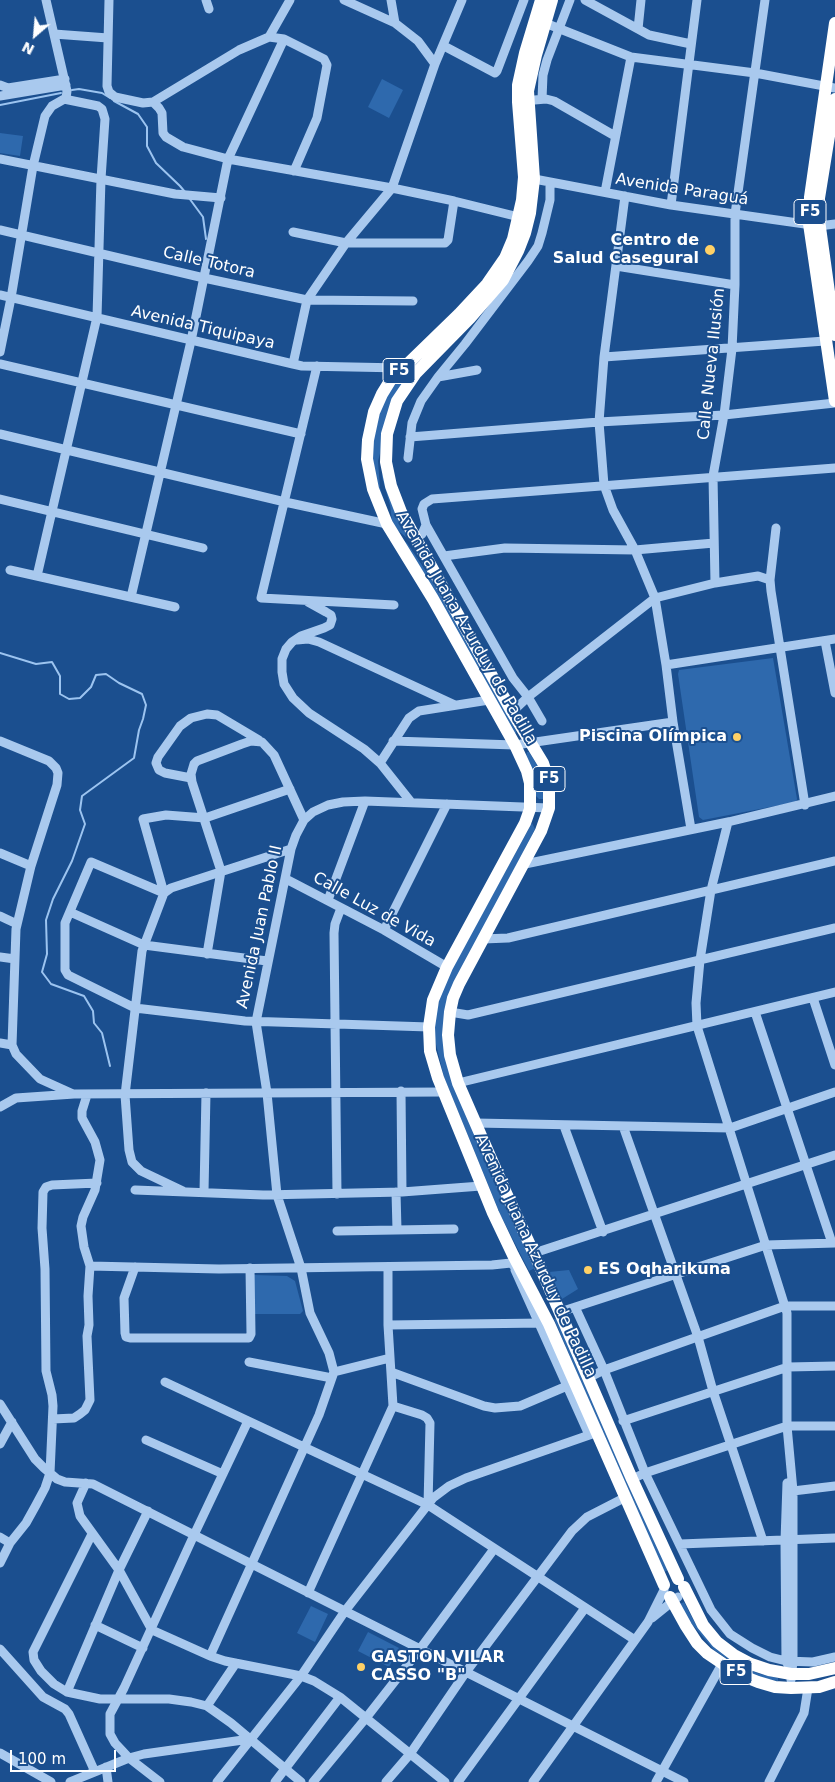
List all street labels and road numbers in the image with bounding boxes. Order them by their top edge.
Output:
street label: Avenida Paraguá [614,170,750,210]
road number: F5 [794,200,826,224]
street label: Calle Totora [161,243,257,283]
street label: Calle Nueva Ilusión [694,287,730,441]
street label: Avenida Tiquipaya [129,302,277,354]
road number: F5 [383,358,415,384]
street label: Avenida Juana Azurduy de Padilla [391,508,541,748]
road number: F5 [533,766,565,792]
street label: Avenida Juan Pablo II [233,844,287,1010]
street label: Calle Luz de Vida [309,868,439,952]
street label: Avenida Juana Azurduy de Padilla [470,1131,600,1381]
road number: F5 [720,1660,752,1684]

